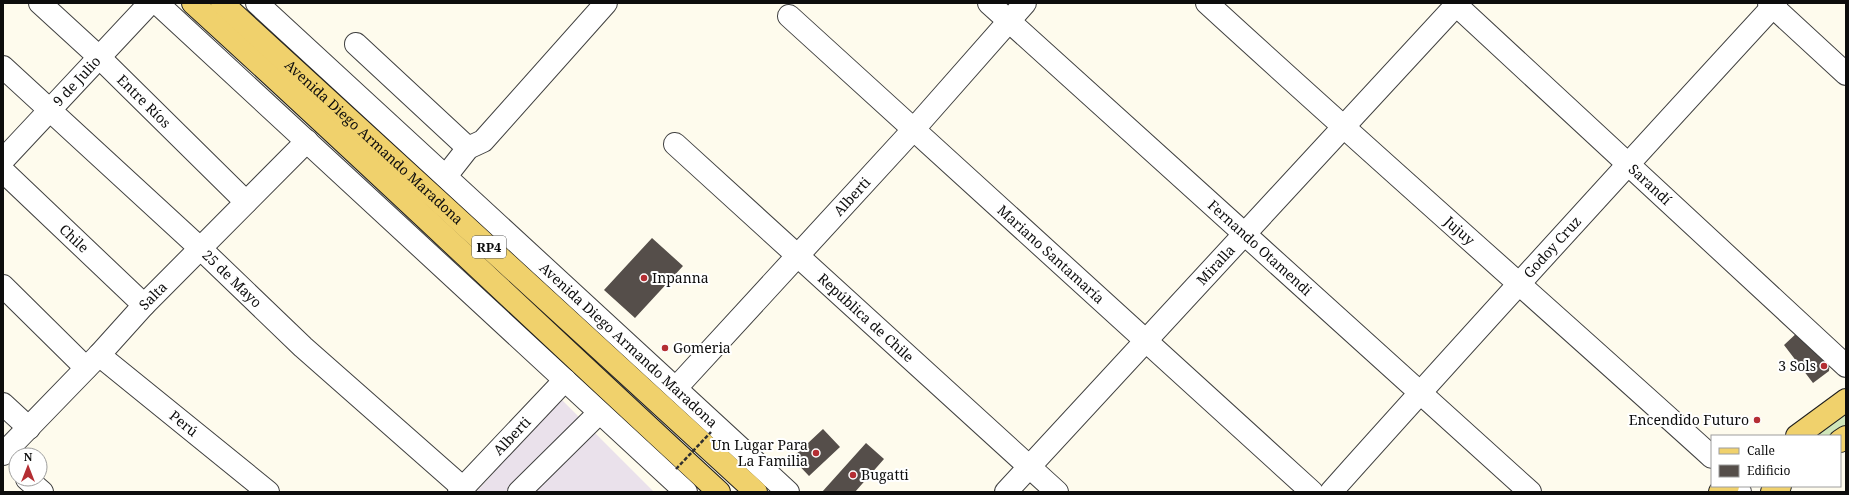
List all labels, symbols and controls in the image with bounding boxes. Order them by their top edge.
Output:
street label: 9 de Julio [48,52,105,110]
street label: Avenida Diego Armando Maradona [281,55,468,228]
street label: Entre Ríos [113,70,175,132]
street label: Sarandí [1625,159,1676,209]
street label: Alberti [829,172,875,220]
street label: Fernando Otamendi [1204,195,1317,300]
street label: Mariano Santamaría [994,200,1109,308]
street label: Jujuy [1440,211,1479,249]
street label: Godoy Cruz [1519,212,1585,282]
street label: Chile [56,220,93,257]
road number: RP4 [472,236,506,258]
street label: Miralla [1192,240,1239,289]
street label: 25 de Mayo [198,245,266,312]
street label: Avenida Diego Armando Maradona [536,258,722,432]
place label: Inpanna [652,268,709,287]
street label: República de Chile [814,269,918,366]
marker: Inpanna [639,273,649,283]
street label: Salta [134,277,171,314]
place label: Gomeria [673,338,731,357]
marker: Gomeria [660,343,670,353]
place label: 3 Sols [1778,356,1816,375]
marker: 3 Sols [1819,361,1829,371]
street label: Perú [166,406,202,441]
place label: Encendido Futuro [1629,410,1749,429]
street label: Alberti [489,412,535,459]
marker: Encendido Futuro [1752,415,1762,425]
place label: Un Lugar Para La Familia [711,435,808,470]
legend [1711,435,1841,487]
text: Calle [1747,442,1775,459]
north arrow [8,447,48,487]
marker: Un Lugar Para La Familia [811,448,821,458]
text: N [24,449,33,464]
text: Edificio [1747,462,1790,479]
place label: Bugatti [861,465,909,484]
marker: Bugatti [848,470,858,480]

